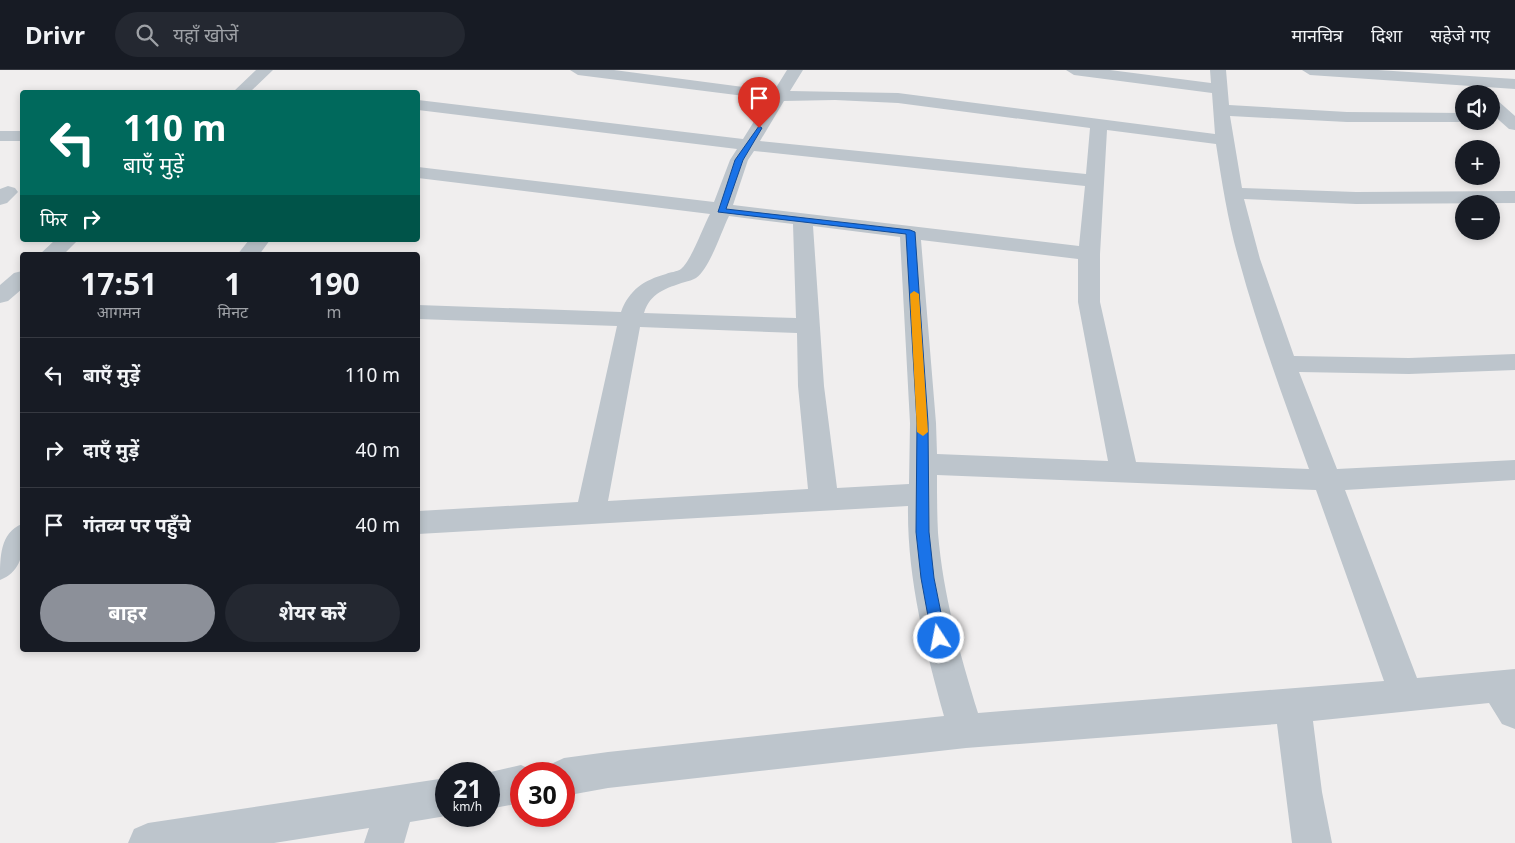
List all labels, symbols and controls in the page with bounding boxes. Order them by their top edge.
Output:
search box [115,12,465,57]
text: Drivr [25,18,85,51]
icon: search [133,21,161,49]
text: यहाँ खोजें [173,22,238,48]
text: मानचित्र [1292,23,1343,47]
text: दिशा [1371,23,1402,47]
text: सहेजे गए [1430,23,1490,47]
pin [738,77,780,128]
icon: arrive [745,84,773,112]
map controls [1455,85,1500,240]
button: sound [1455,85,1500,130]
text: 110 m [123,104,226,151]
icon: left [40,110,105,175]
button: + [1455,140,1500,185]
text: बाएँ मुड़ें [123,149,184,179]
button: − [1455,195,1500,240]
icon: right [77,205,105,233]
text: फिर [40,206,67,232]
text: 17:51 [80,263,157,304]
text: 1 [224,263,241,304]
text: 190 [308,263,360,304]
text: आगमन [97,301,141,323]
text: मिनट [217,301,248,323]
text: m [327,301,342,323]
icon: left [40,361,68,389]
text: बाएँ मुड़ें [83,362,140,388]
text: 110 m [345,362,400,388]
icon: right [40,436,68,464]
text: दाएँ मुड़ें [83,437,139,463]
text: 40 m [356,437,400,463]
icon: arrive [40,511,68,539]
text: गंतव्य पर पहुँचे [83,512,191,538]
text: 40 m [356,512,400,538]
button: बाहर [40,584,215,642]
button: शेयर करें [225,584,400,642]
position arrow [912,611,964,663]
speed limit sign: 30 [510,762,575,827]
text: 21 [453,771,482,805]
text: km/h [453,798,482,815]

